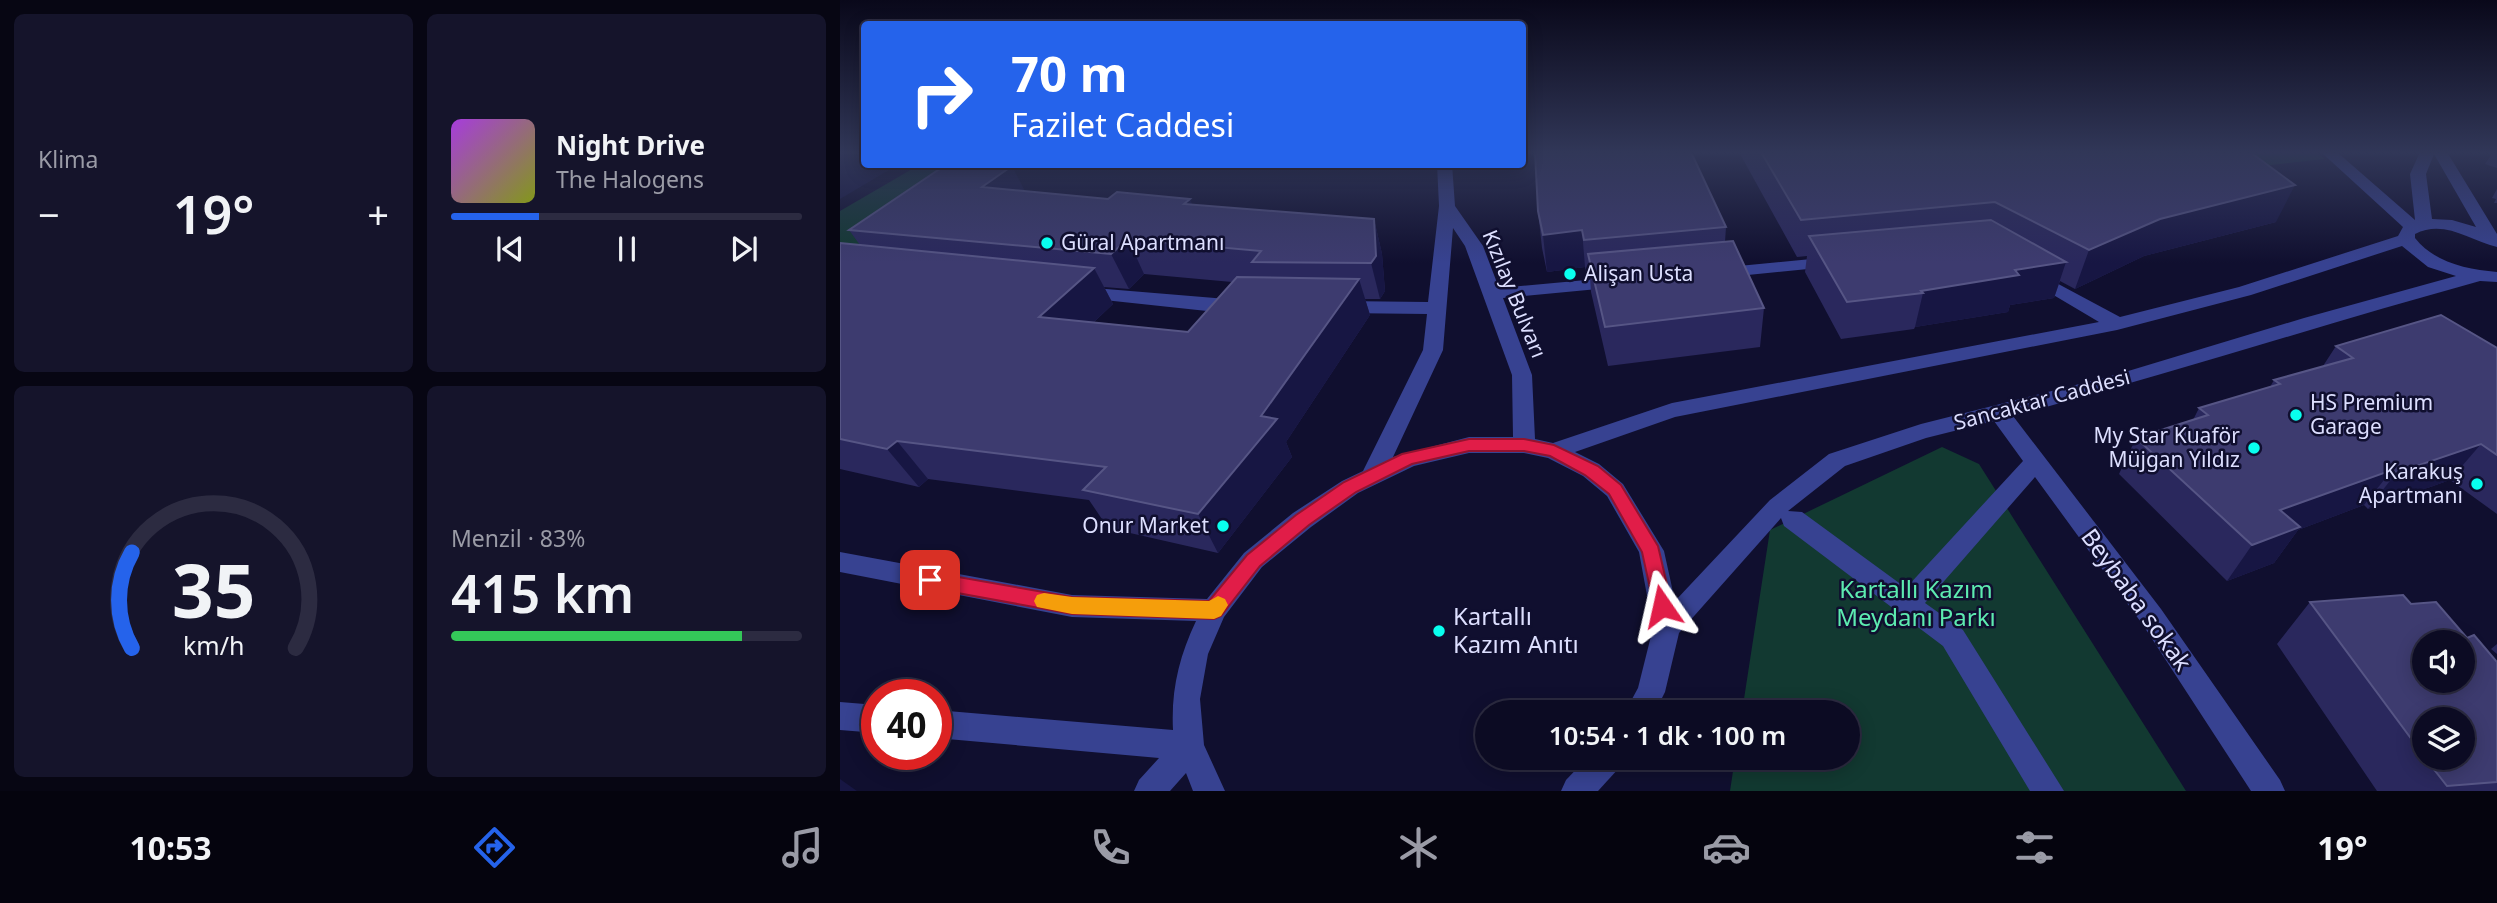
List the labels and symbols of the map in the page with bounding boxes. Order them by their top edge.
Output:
street label: Kızılay Bulvarı [1477,225,1553,362]
place label: Güral Apartmanı [1061,228,1224,256]
marker: Güral Apartmanı [1039,235,1055,251]
place label: Alişan Usta [1584,259,1693,287]
marker: Alişan Usta [1562,266,1578,282]
street label: Sancaktar Caddesi [1951,362,2133,436]
place label: HS Premium Garage [2310,388,2433,440]
marker: HS Premium Garage [2288,407,2304,423]
place label: My Star Kuaför Müjgan Yıldız [2093,421,2240,473]
marker: My Star Kuaför Müjgan Yıldız [2246,440,2262,456]
place label: Karakuş Apartmanı [2359,457,2463,509]
marker: Karakuş Apartmanı [2469,476,2485,492]
place label: Onur Market [1082,511,1209,539]
marker: Onur Market [1215,518,1231,534]
street label: Beybaba sokak [2074,521,2200,677]
pin [900,550,960,610]
position arrow [1625,569,1699,643]
park label: Kartallı Kazım Meydanı Parkı [1836,572,1996,633]
place label: Kartallı Kazım Anıtı [1453,599,1579,660]
marker: Kartallı Kazım Anıtı [1431,623,1447,639]
speed limit sign: 40 [861,679,952,770]

